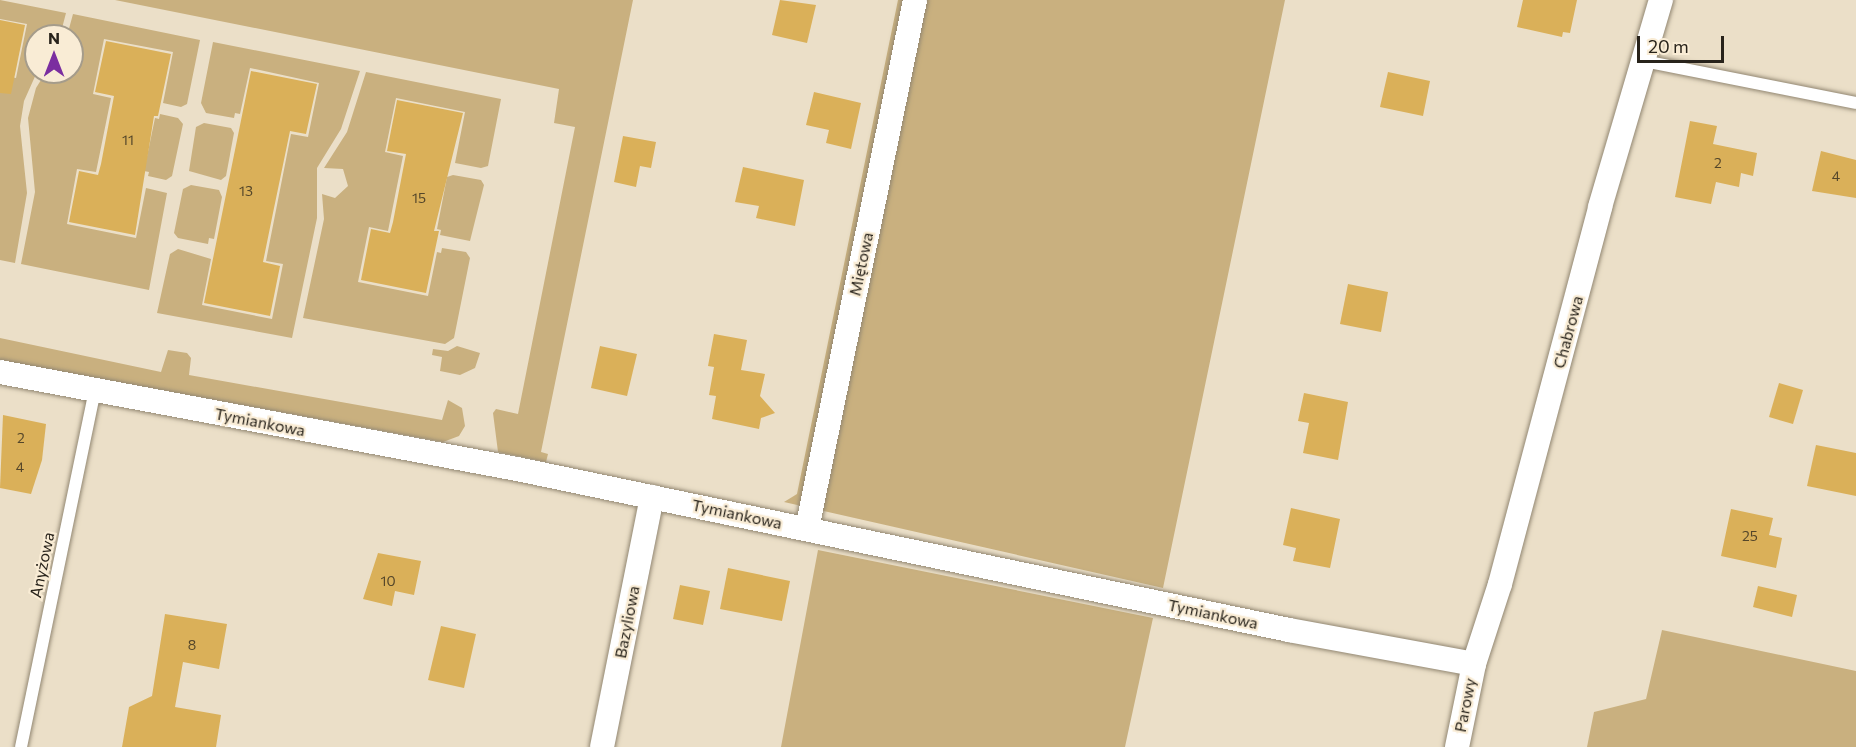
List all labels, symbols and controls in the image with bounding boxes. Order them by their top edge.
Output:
north arrow [24,24,84,84]
scale bar [1640,24,1727,62]
text: N [48,28,60,47]
text: 20 m [1648,35,1689,57]
house number: 11 [122,132,134,148]
house number: 2 [1714,155,1722,171]
house number: 4 [1832,168,1840,184]
house number: 13 [239,183,253,199]
house number: 15 [412,190,426,206]
street label: Miętowa [845,230,877,298]
street label: Chabrowa [1549,294,1587,370]
street label: Tymiankowa [213,404,307,440]
house number: 2 [17,430,25,446]
house number: 4 [16,459,24,475]
street label: Tymiankowa [690,495,784,533]
house number: 25 [1742,528,1758,544]
street label: Anyżowa [26,530,58,600]
house number: 10 [380,573,396,589]
street label: Bazyliowa [611,584,643,660]
street label: Tymiankowa [1166,595,1260,633]
house number: 8 [188,637,196,653]
street label: Parowy [1450,676,1480,734]

